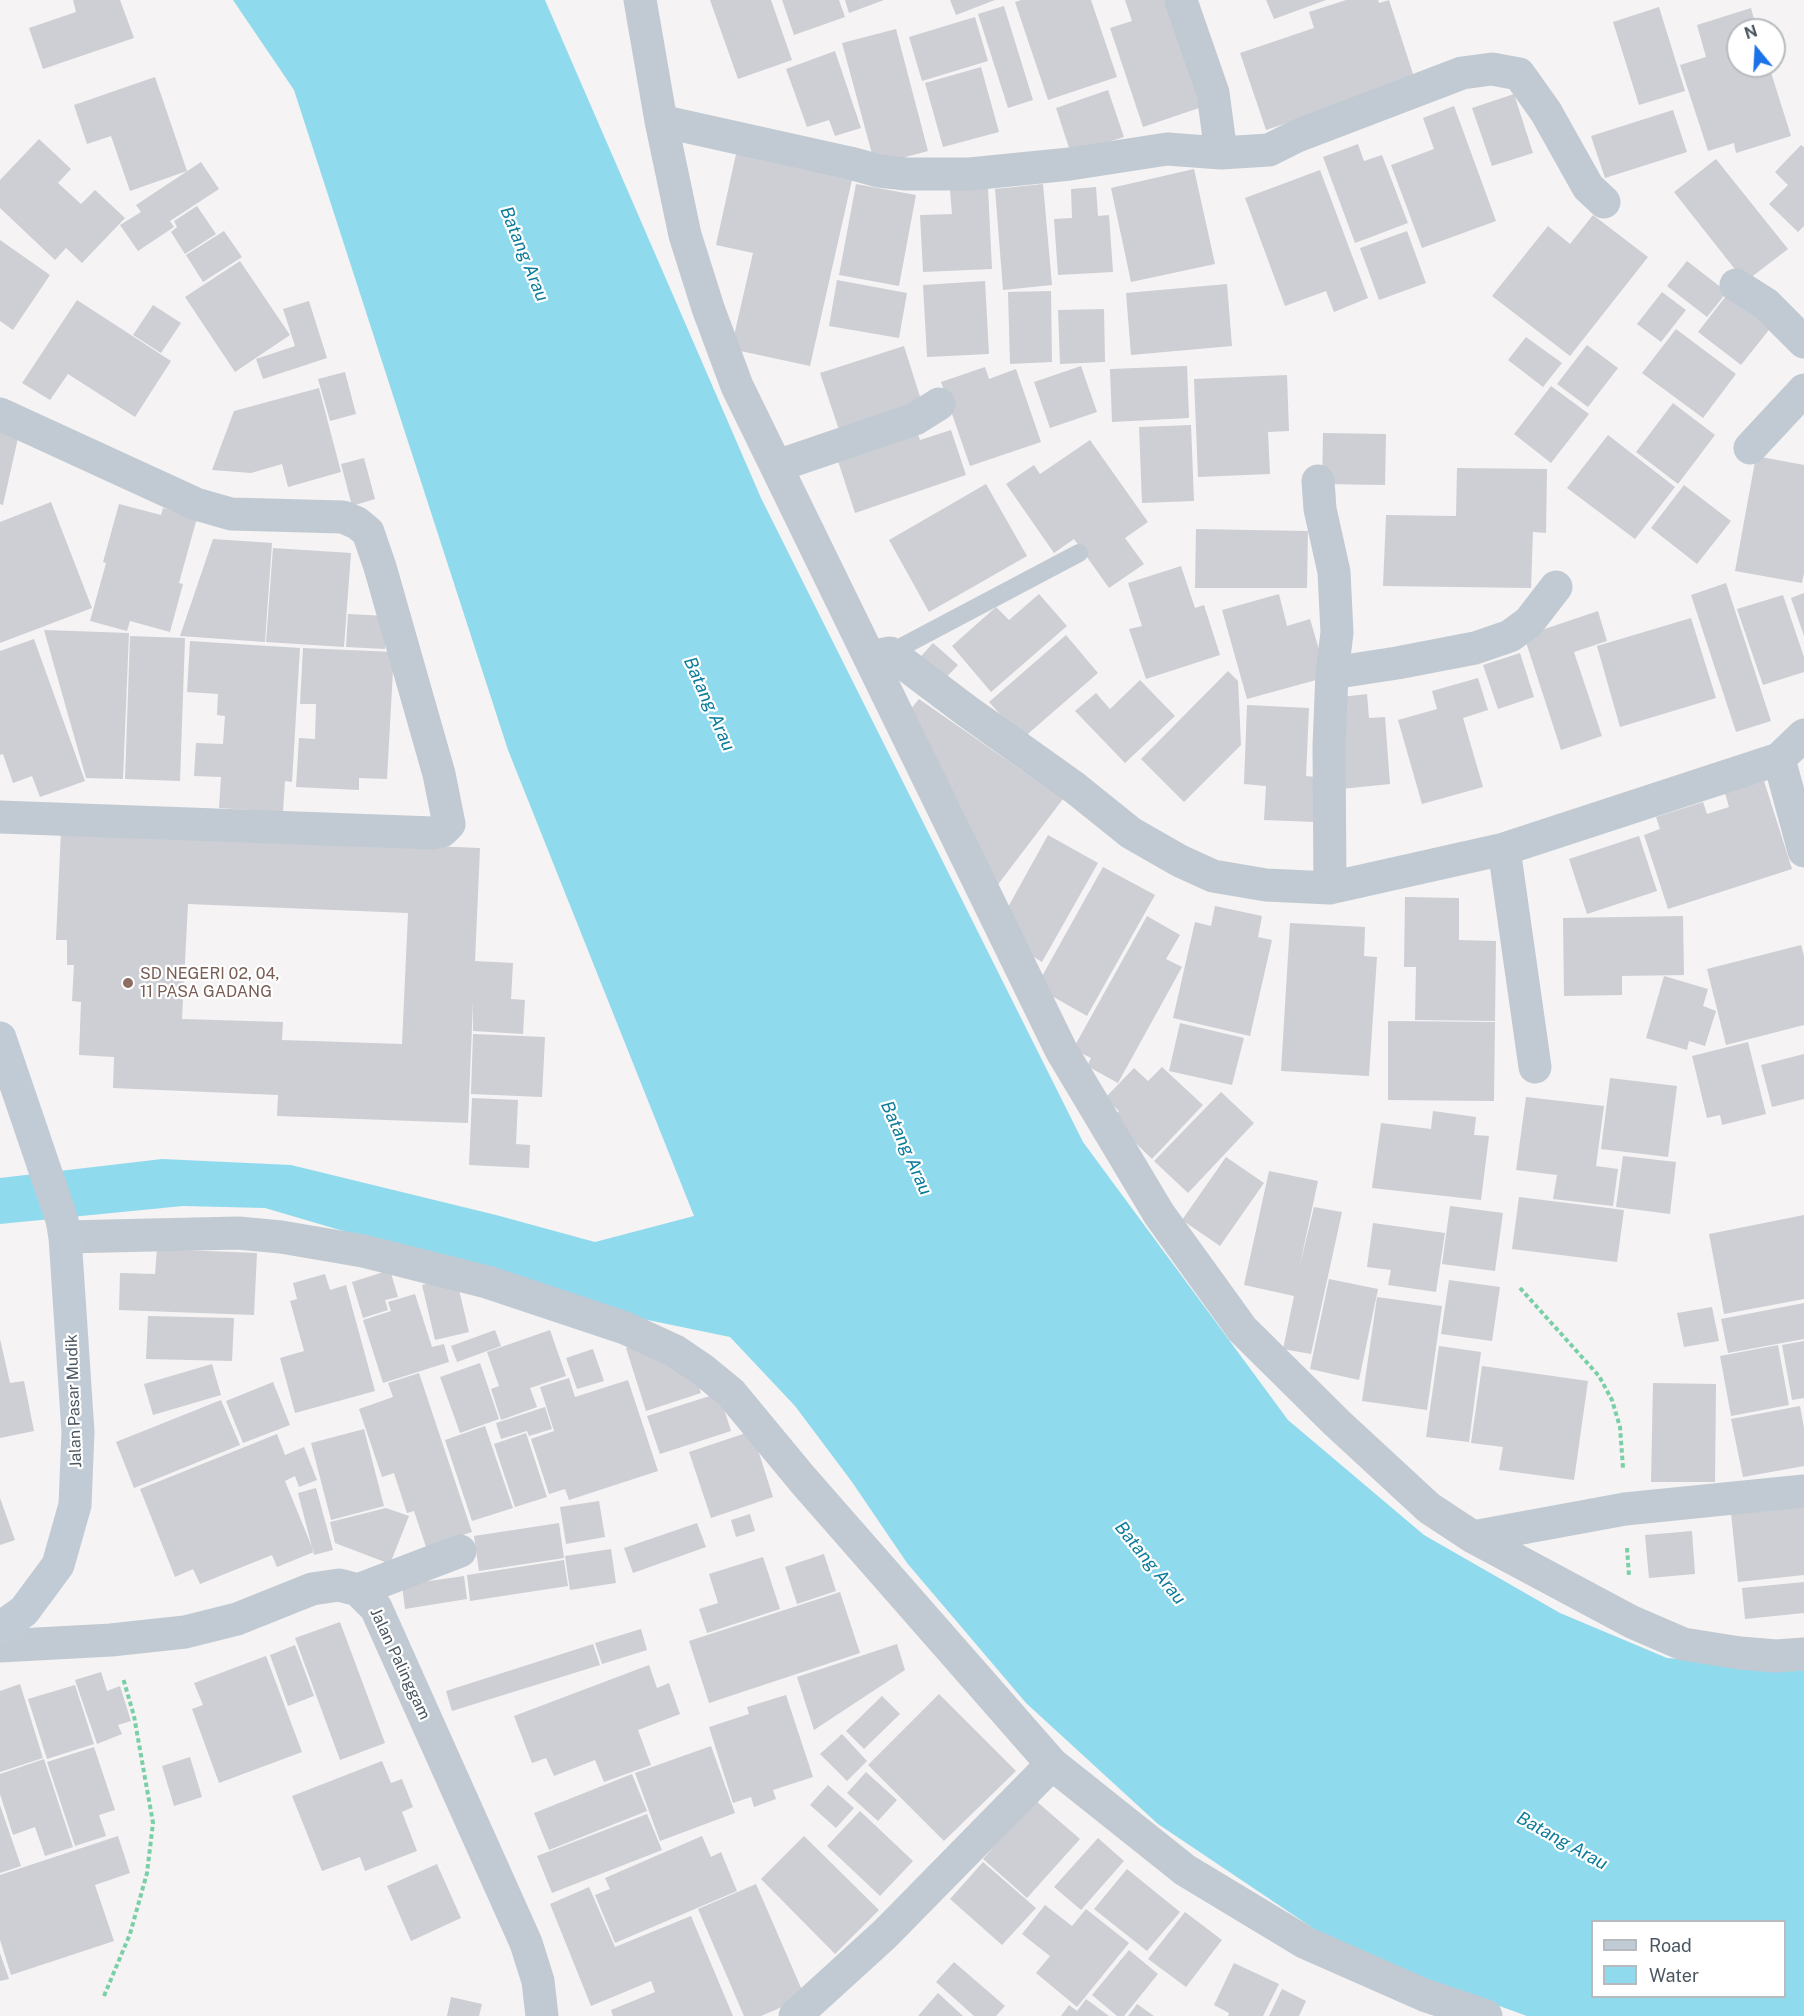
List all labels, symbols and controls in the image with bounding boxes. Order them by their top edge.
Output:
north arrow [1726,18,1786,78]
text: N [1742,21,1760,43]
water label: Batang Arau [495,203,553,305]
water label: Batang Arau [679,654,739,754]
place label: SD NEGERI 02, 04, 11 PASA GADANG [140,964,279,1002]
marker: SD NEGERI 02, 04, 11 PASA GADANG [121,976,135,990]
water label: Batang Arau [876,1098,936,1198]
street label: Jalan Pasar Mudik [62,1334,86,1468]
water label: Batang Arau [1110,1517,1190,1609]
street label: Jalan Palinggam [366,1605,434,1723]
water label: Batang Arau [1513,1807,1611,1875]
legend [1591,1920,1786,1998]
text: Road [1649,1935,1692,1956]
text: Water [1649,1965,1699,1986]

